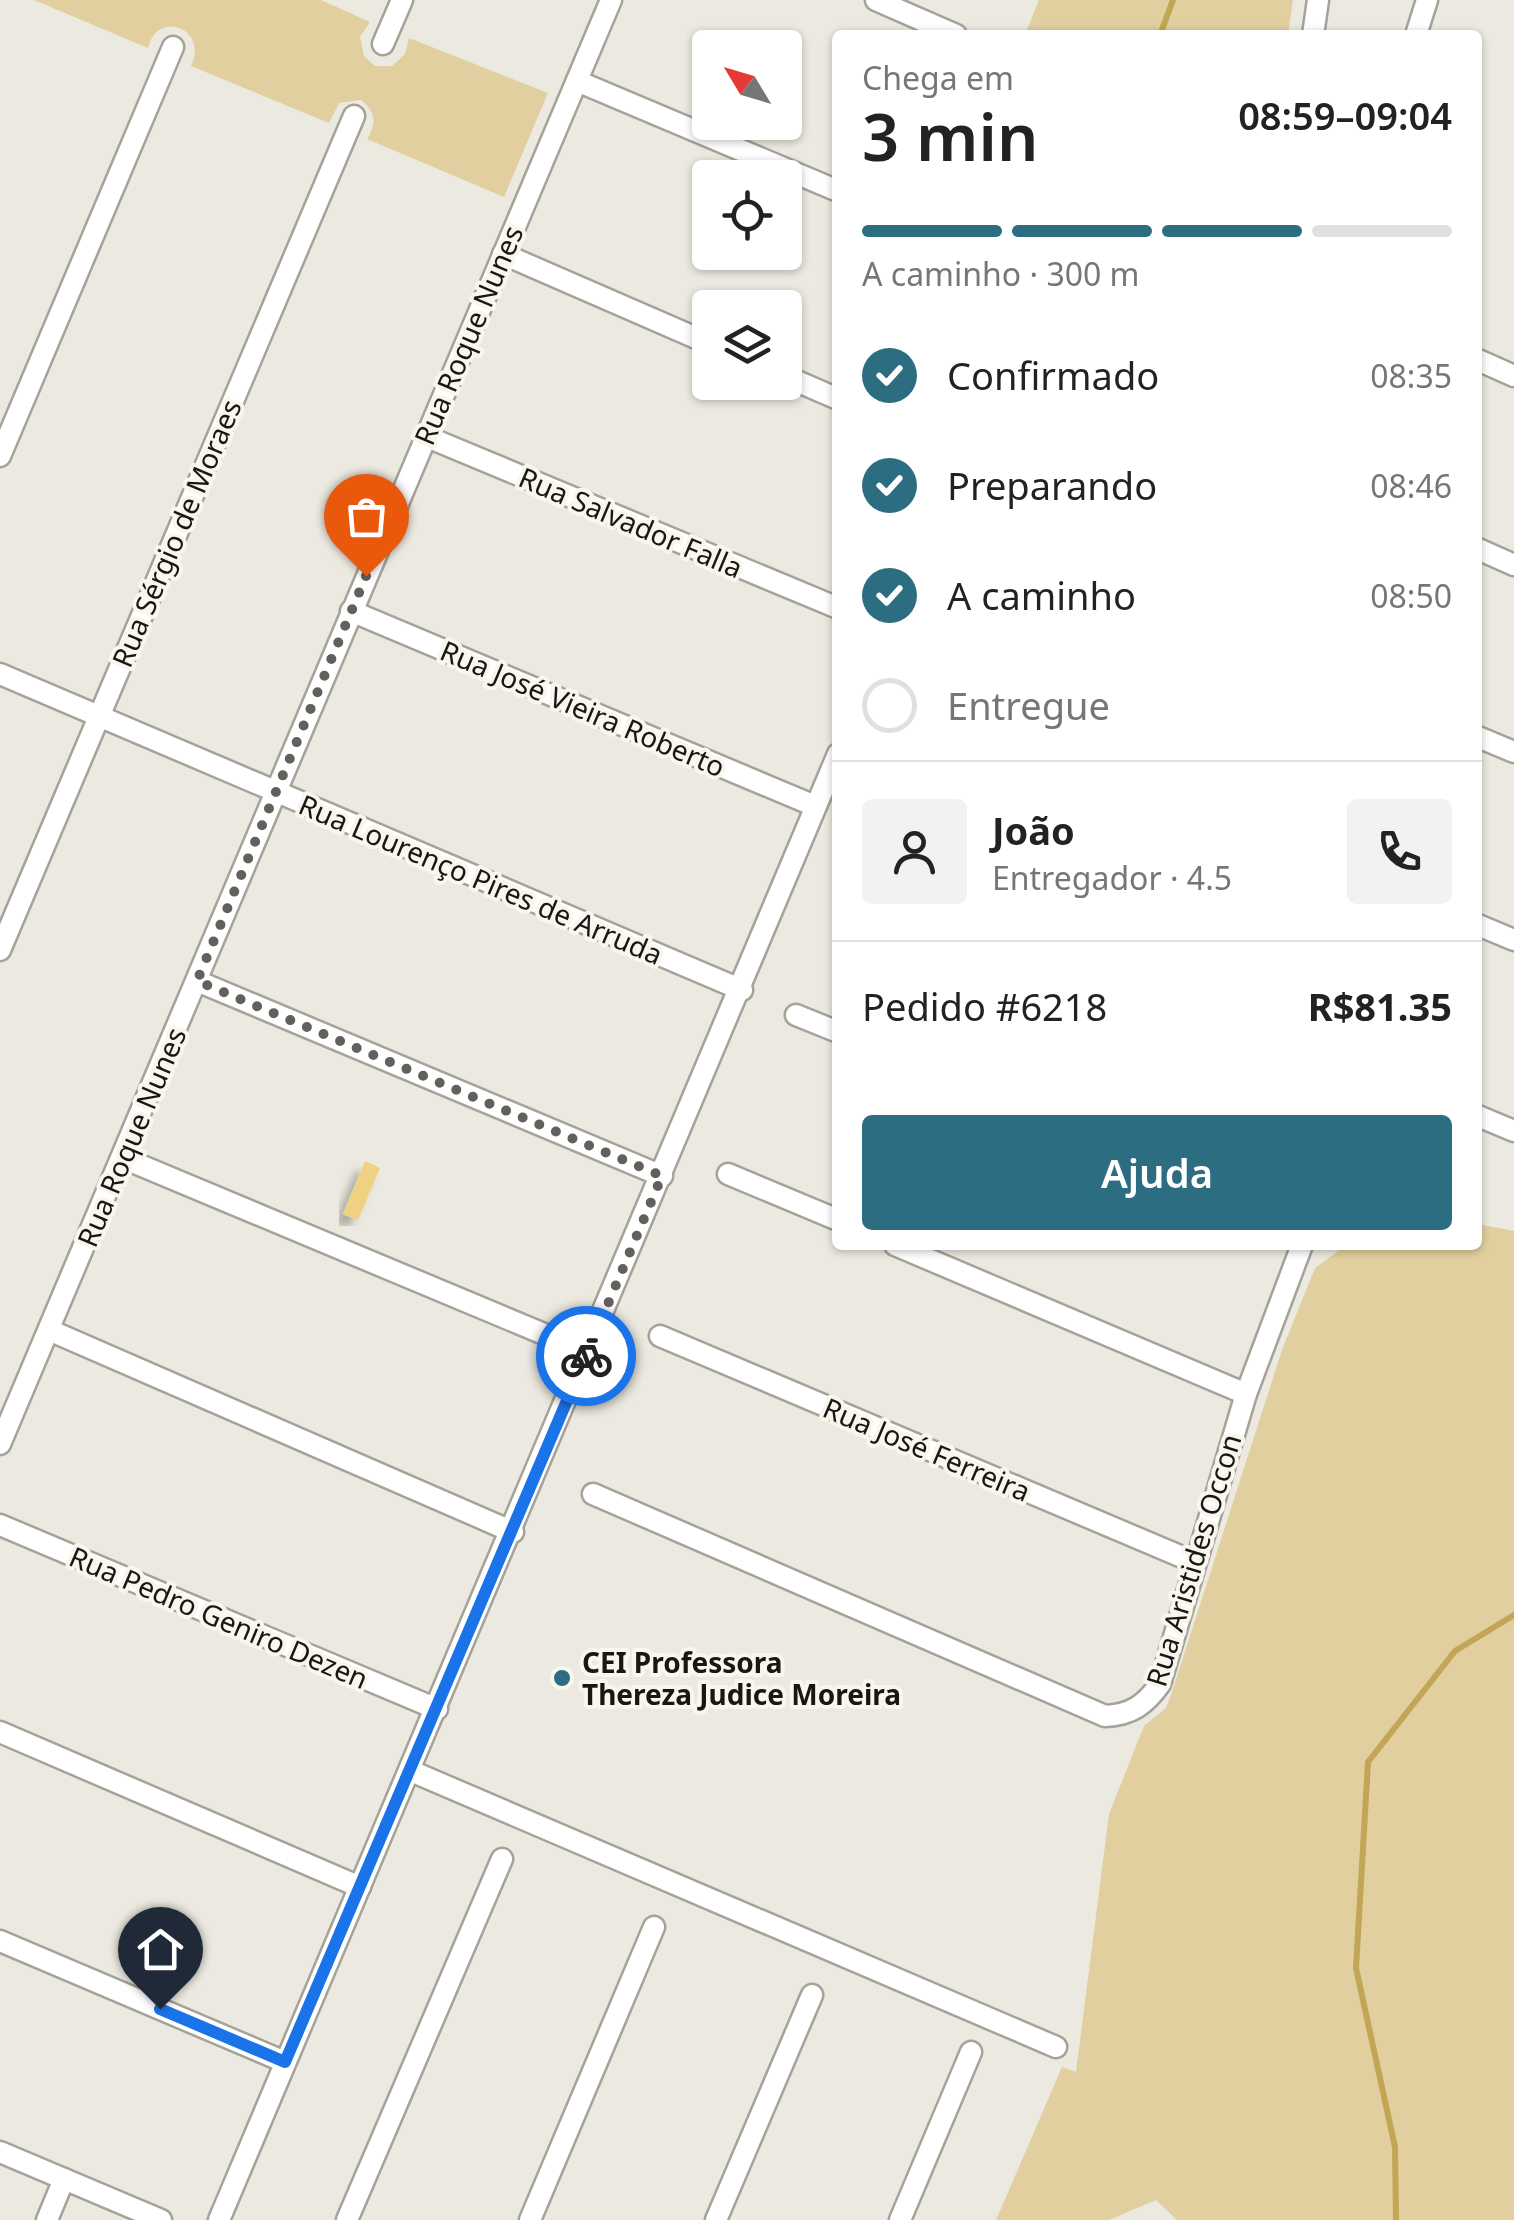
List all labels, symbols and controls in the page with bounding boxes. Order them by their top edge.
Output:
north arrow [692,30,802,140]
map controls [692,30,802,400]
text: Chega em [862,56,1014,99]
text: 08:59–09:04 [1238,89,1452,141]
text: 3 min [862,92,1038,180]
button: locate [692,160,802,270]
street label: Rua Roque Nunes [405,220,531,450]
text: A caminho · 300 m [862,252,1140,295]
button: layers [692,290,802,400]
icon: check [862,348,917,403]
text: Confirmado [947,349,1159,401]
text: 08:35 [1370,354,1452,397]
street label: Rua Sérgio de Moraes [102,393,250,673]
street label: Rua Salvador Falla [513,458,749,586]
icon: check [862,458,917,513]
text: Preparando [947,459,1157,511]
text: 08:46 [1370,464,1452,507]
pin [324,474,409,577]
icon: bag [339,489,394,544]
icon: check [862,568,917,623]
text: A caminho [947,569,1136,621]
text: 08:50 [1370,574,1452,617]
street label: Rua José Vieira Roberto [435,631,731,785]
text: Entregue [947,679,1110,731]
street label: Rua Lourenço Pires de Arruda [293,785,669,973]
button: person [862,799,967,904]
button: phone [1347,799,1452,904]
text: João [992,804,1075,856]
text: Entregador · 4.5 [992,856,1232,899]
text: Pedido #6218 [862,980,1107,1032]
text: R$81.35 [1308,980,1452,1032]
street label: Rua Roque Nunes [68,1022,194,1252]
button: Ajuda [862,1115,1452,1230]
courier [536,1306,636,1406]
icon: bike [559,1329,614,1384]
street label: Rua José Ferreira [818,1388,1036,1510]
street label: Rua Aristides Occon [1137,1429,1249,1691]
street label: Rua Pedro Geniro Dezen [64,1537,374,1697]
place label: CEI Professora Thereza Judice Moreira [582,1643,901,1713]
marker: CEI Professora Thereza Judice Moreira [551,1667,573,1689]
pin [118,1907,203,2010]
icon: home [133,1922,188,1977]

